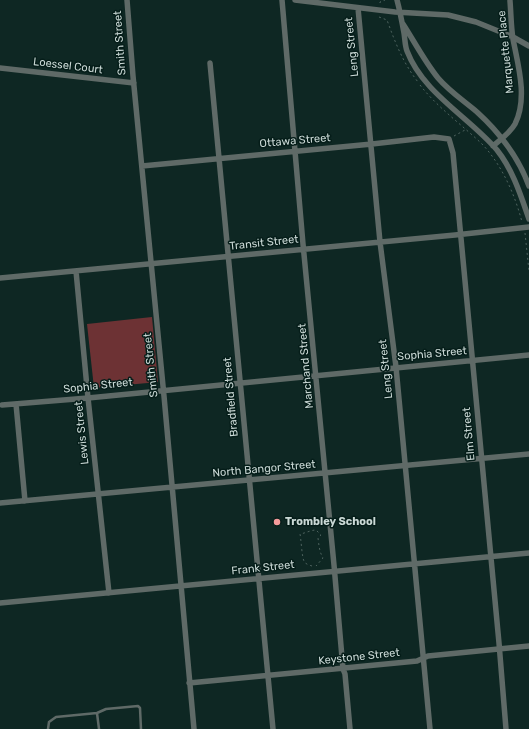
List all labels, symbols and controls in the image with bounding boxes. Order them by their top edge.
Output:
street label: Smith Street [111,10,129,76]
street label: Marquette Place [495,10,517,94]
street label: Leng Street [342,16,362,78]
street label: Loessel Court [32,55,104,77]
street label: Ottawa Street [259,131,331,151]
street label: Transit Street [229,233,299,253]
street label: Marchand Street [296,323,316,409]
street label: Smith Street [141,332,161,398]
street label: Leng Street [376,338,396,400]
street label: Sophia Street [397,344,467,364]
street label: Bradfield Street [221,357,241,437]
street label: Sophia Street [63,376,133,396]
street label: Lewis Street [72,401,92,465]
street label: Elm Street [460,407,478,461]
street label: North Bangor Street [212,458,316,480]
place label: Trombley School [285,515,376,529]
marker: Trombley School [272,517,282,527]
street label: Frank Street [231,558,295,578]
street label: Keystone Street [318,646,400,668]

